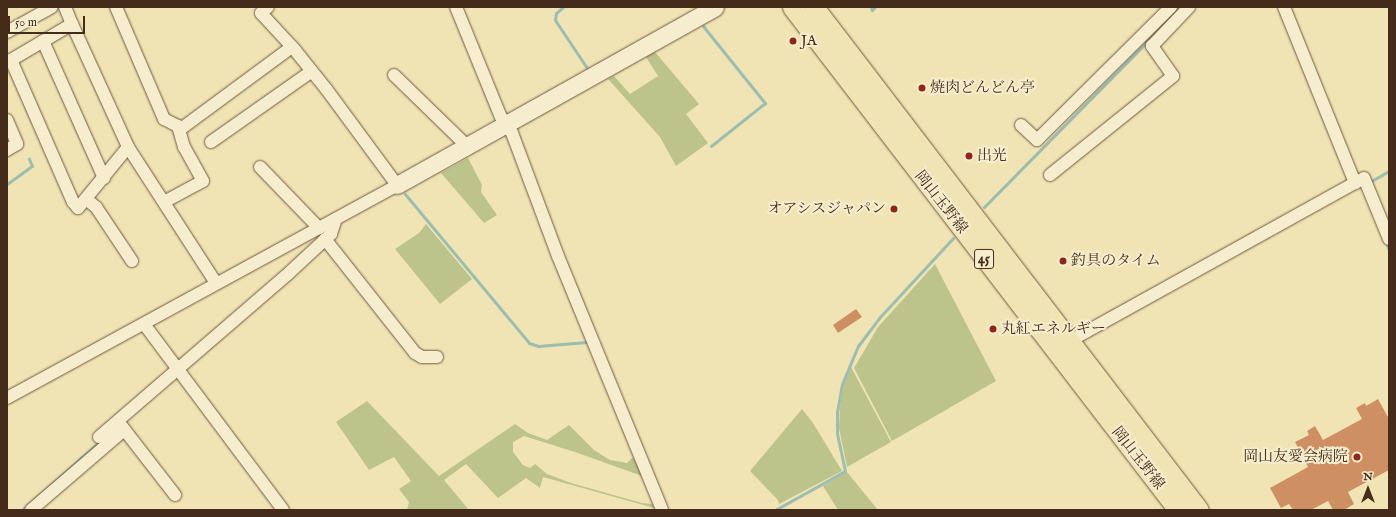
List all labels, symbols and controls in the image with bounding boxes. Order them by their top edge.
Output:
scale bar [10,8,87,34]
text: 50 m [15,15,37,30]
place label: JA [801,32,817,50]
marker: JA [788,36,798,46]
place label: 焼肉どんどん亭 [930,79,1035,97]
marker: 焼肉どんどん亭 [917,83,927,93]
place label: 出光 [977,147,1007,165]
marker: 出光 [964,151,974,161]
street label: 岡山玉野線 [911,167,971,237]
place label: オアシスジャパン [766,200,886,218]
marker: オアシスジャパン [889,204,899,214]
road number: 45 [974,247,994,271]
place label: 釣具のタイム [1071,252,1161,270]
marker: 釣具のタイム [1058,256,1068,266]
place label: 丸紅エネルギー [1001,320,1106,338]
marker: 丸紅エネルギー [988,324,998,334]
street label: 岡山玉野線 [1108,423,1168,493]
place label: 岡山友愛会病院 [1243,448,1348,466]
marker: 岡山友愛会病院 [1351,451,1363,463]
north arrow [1348,469,1388,509]
text: N [1363,470,1373,484]

